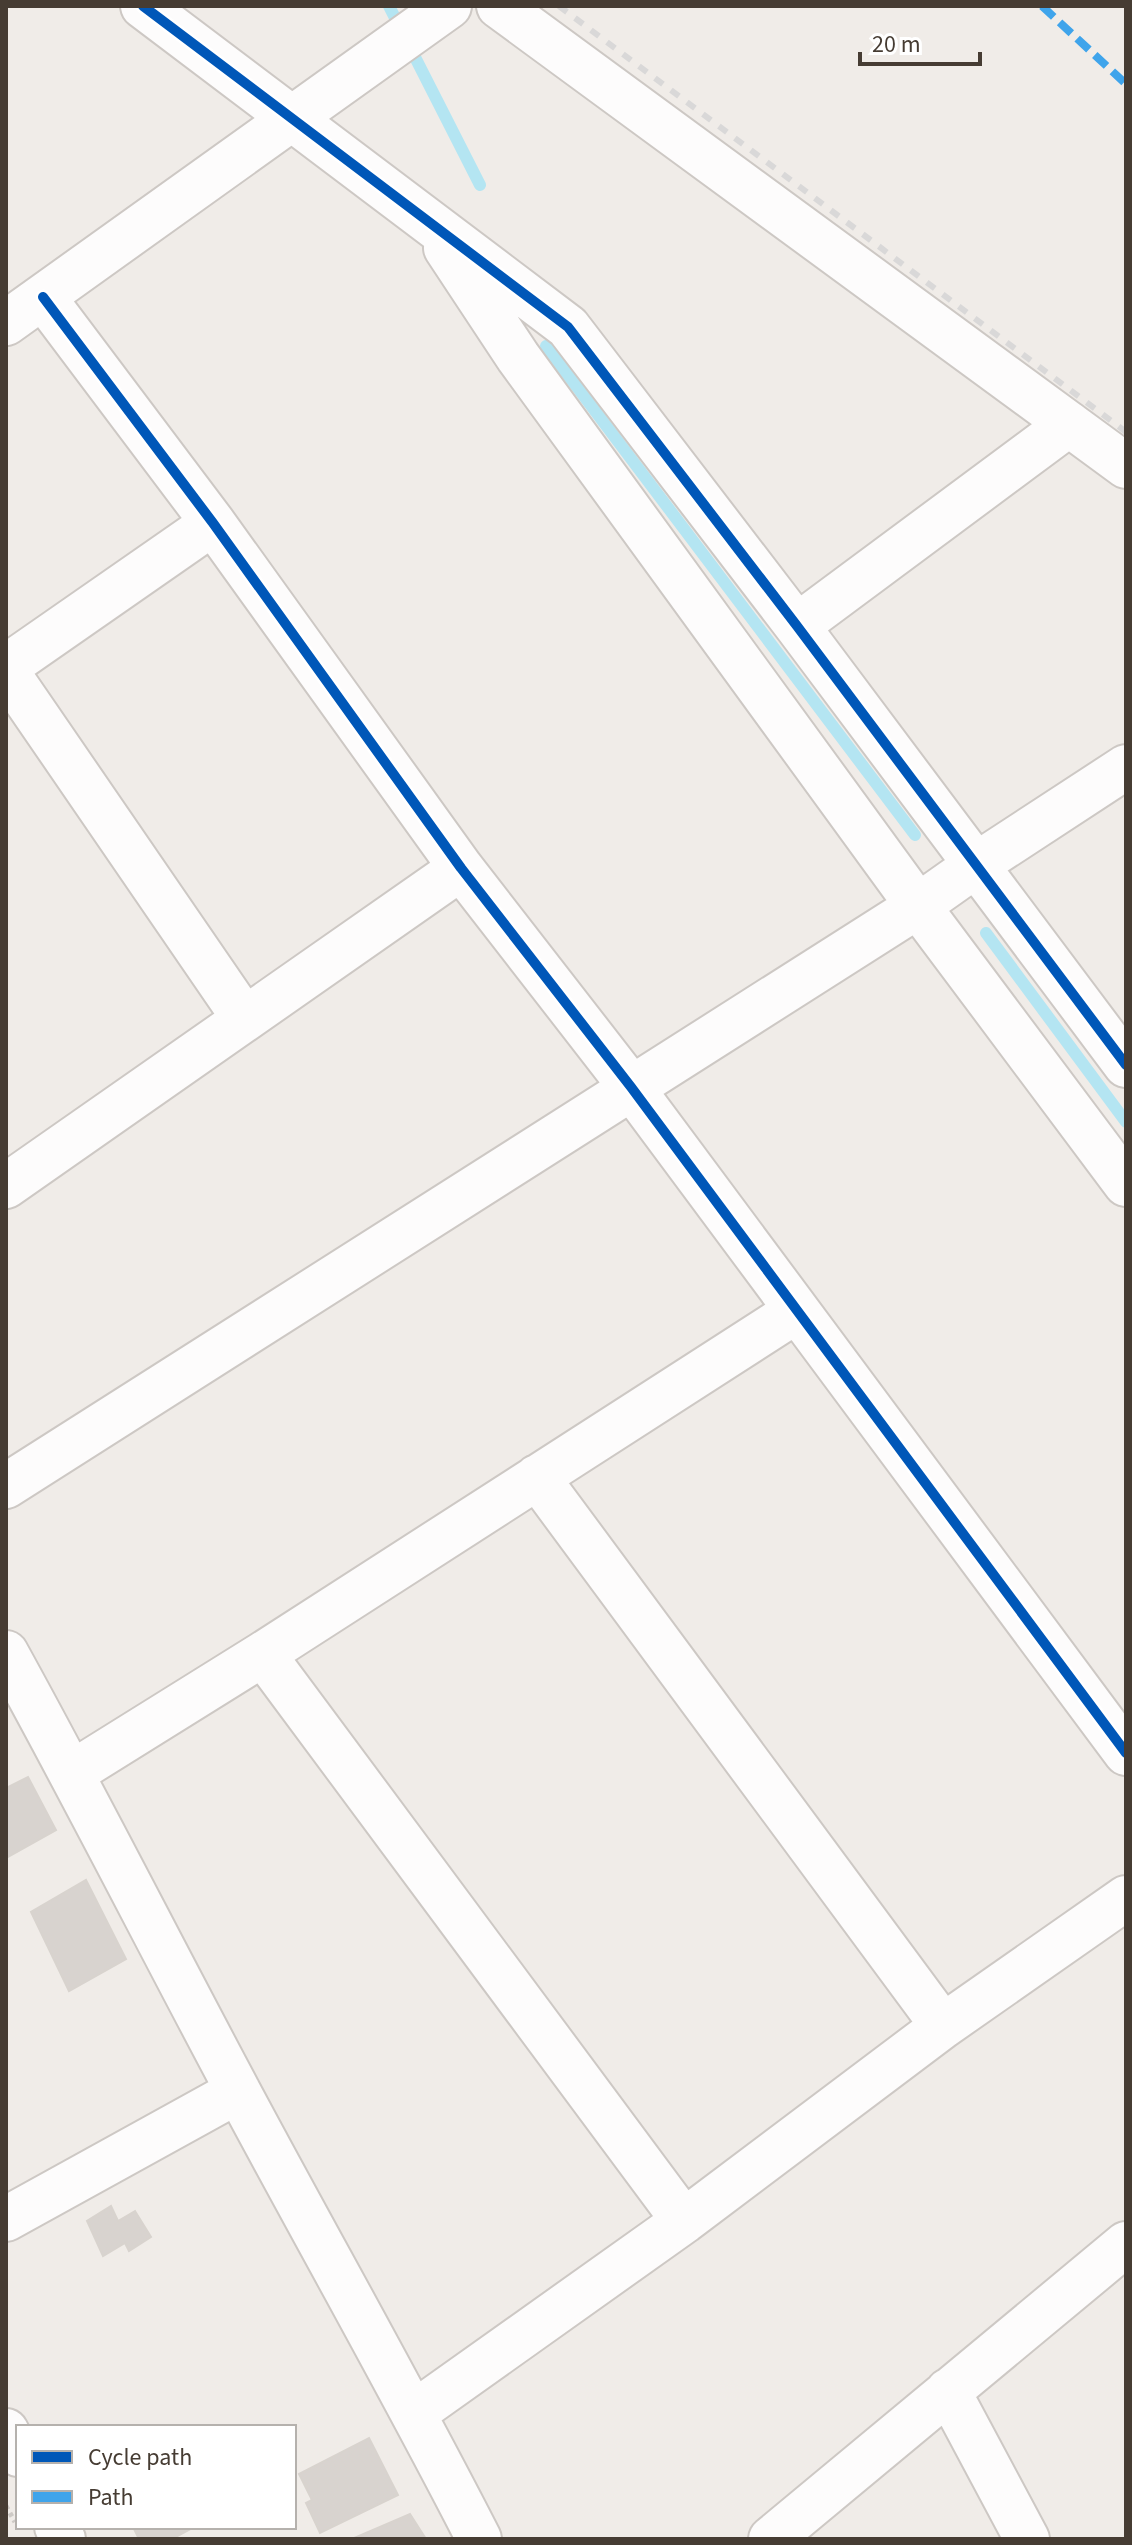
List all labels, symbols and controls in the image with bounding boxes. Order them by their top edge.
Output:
scale bar [860,16,980,66]
text: 20 m [872,27,921,62]
legend [16,2425,296,2529]
text: Cycle path [88,2440,192,2475]
text: Path [88,2480,134,2515]

